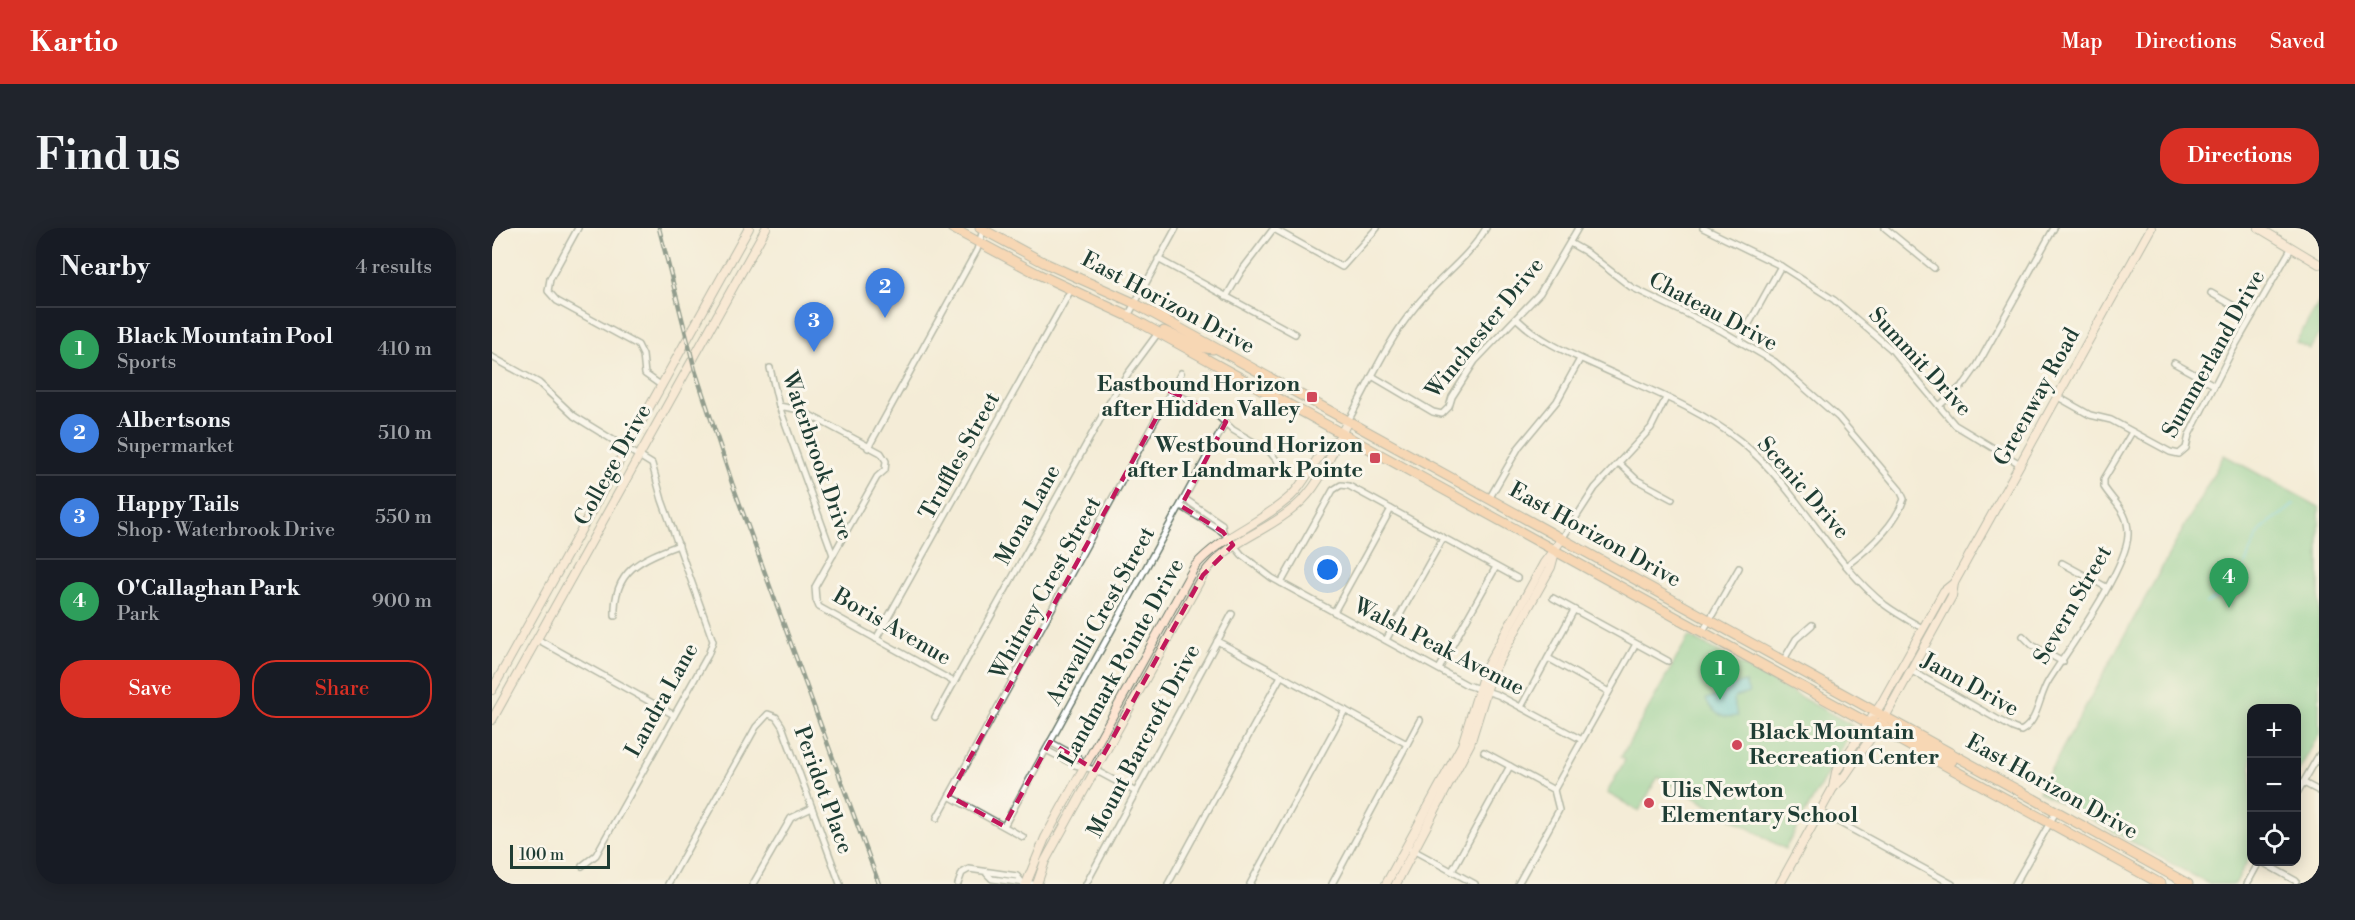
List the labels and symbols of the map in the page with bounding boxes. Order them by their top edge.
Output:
street label: East Horizon Drive [1077,246,1259,360]
street label: Winchester Drive [1419,252,1550,405]
street label: Summerland Drive [2157,265,2271,443]
street label: Chateau Drive [1644,267,1782,357]
pin: 2 [866,268,904,318]
pin: 3 [794,302,834,352]
street label: Summit Drive [1863,302,1977,422]
street label: Greenway Road [1988,323,2086,471]
street label: Waterbrook Drive [775,367,858,544]
place label: Eastbound Horizon after Hidden Valley [1097,371,1301,423]
street label: Truffles Street [914,387,1006,525]
marker: Eastbound Horizon after Hidden Valley [1305,390,1319,404]
street label: College Drive [569,400,657,530]
street label: Scenic Drive [1751,431,1855,545]
place label: Westbound Horizon after Landmark Pointe [1127,432,1363,484]
marker: Westbound Horizon after Landmark Pointe [1368,451,1382,465]
street label: Mona Lane [989,460,1067,570]
street label: East Horizon Drive [1504,477,1686,593]
street label: Whitney Crest Street [984,492,1108,685]
street label: Aravalli Crest Street [1040,522,1161,711]
street label: Severn Street [2028,541,2118,669]
street label: Landmark Pointe Drive [1054,554,1190,770]
your location [1313,555,1342,584]
pin: 4 [2210,558,2248,608]
street label: Boris Avenue [827,582,956,672]
street label: Walsh Peak Avenue [1348,592,1529,702]
street label: Landra Lane [620,638,704,762]
street label: Mount Barcroft Drive [1082,640,1206,842]
street label: Jann Drive [1916,647,2023,723]
pin: 1 [1700,650,1740,700]
place label: Black Mountain Recreation Center [1749,719,1939,771]
street label: Peridot Place [787,722,859,858]
street label: East Horizon Drive [1961,729,2143,845]
marker: Black Mountain Recreation Center [1730,738,1744,752]
place label: Ulis Newton Elementary School [1661,777,1858,829]
marker: Ulis Newton Elementary School [1642,796,1656,810]
scale bar [510,842,610,870]

